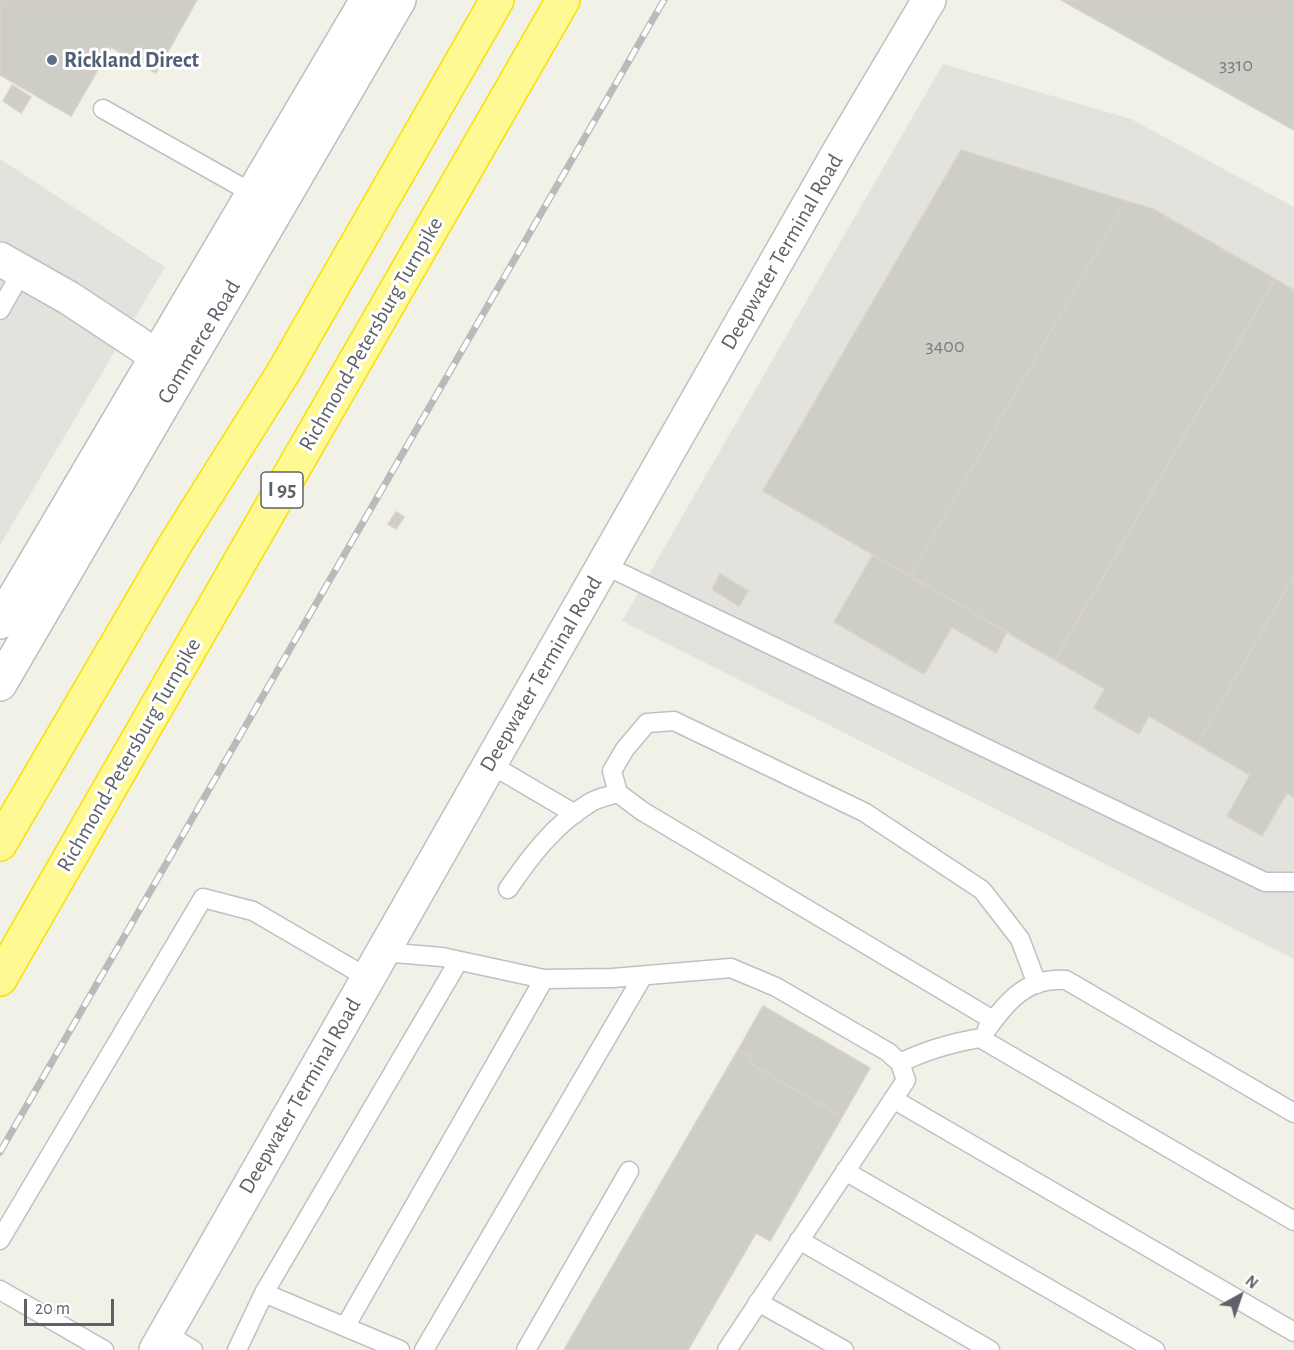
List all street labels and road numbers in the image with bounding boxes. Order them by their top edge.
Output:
street label: Deepwater Terminal Road [715,150,849,354]
street label: Richmond-Petersburg Turnpike [293,212,449,456]
street label: Commerce Road [152,275,246,409]
road number: I 95 [261,472,303,508]
street label: Deepwater Terminal Road [474,572,608,776]
street label: Richmond-Petersburg Turnpike [51,633,207,877]
street label: Deepwater Terminal Road [233,994,367,1198]

